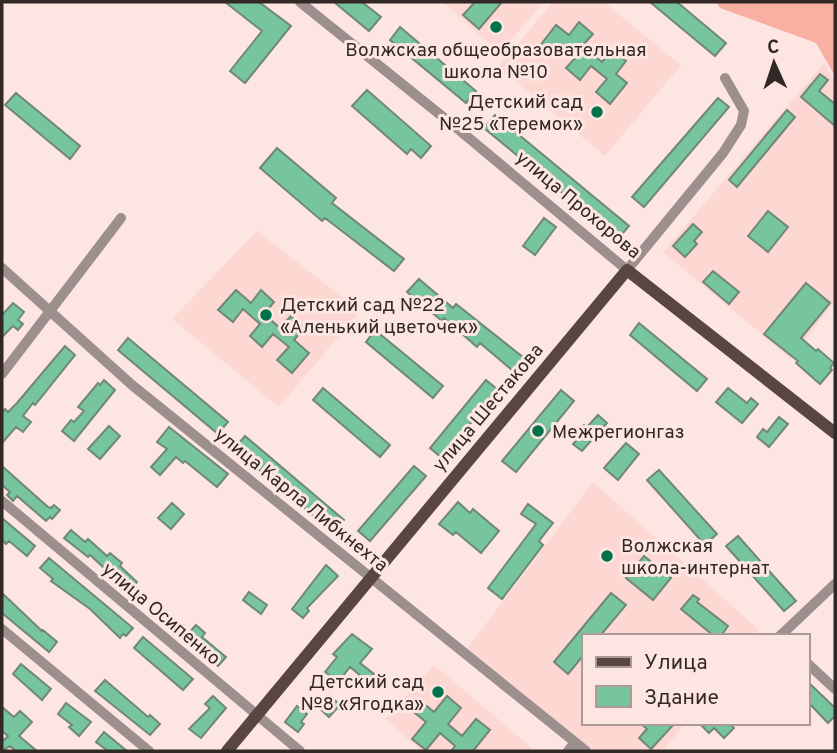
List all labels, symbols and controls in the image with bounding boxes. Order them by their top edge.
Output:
marker: Волжская общеобразовательная школа №10 [488,19,504,35]
north arrow [739,28,809,98]
text: С [767,36,780,60]
place label: Волжская общеобразовательная школа №10 [345,39,647,85]
place label: Детский сад №25 «Теремок» [439,91,583,137]
marker: Детский сад №25 «Теремок» [589,104,605,120]
street label: улица Прохорова [510,146,645,265]
place label: Детский сад №22 «Аленький цветочек» [280,294,478,340]
marker: Детский сад №22 «Аленький цветочек» [258,307,274,323]
street label: улица Шестакова [428,339,549,477]
place label: Межрегионгаз [552,421,685,445]
street label: улица Карла Либкнехта [209,423,393,578]
marker: Межрегионгаз [530,423,546,439]
place label: Волжская школа-интернат [621,535,770,581]
marker: Волжская школа-интернат [599,548,615,564]
street label: улица Осипенко [96,558,225,671]
legend [582,634,809,725]
text: Улица [644,650,708,677]
place label: Детский сад №8 «Ягодка» [300,671,424,717]
marker: Детский сад №8 «Ягодка» [430,684,446,700]
text: Здание [644,685,719,712]

